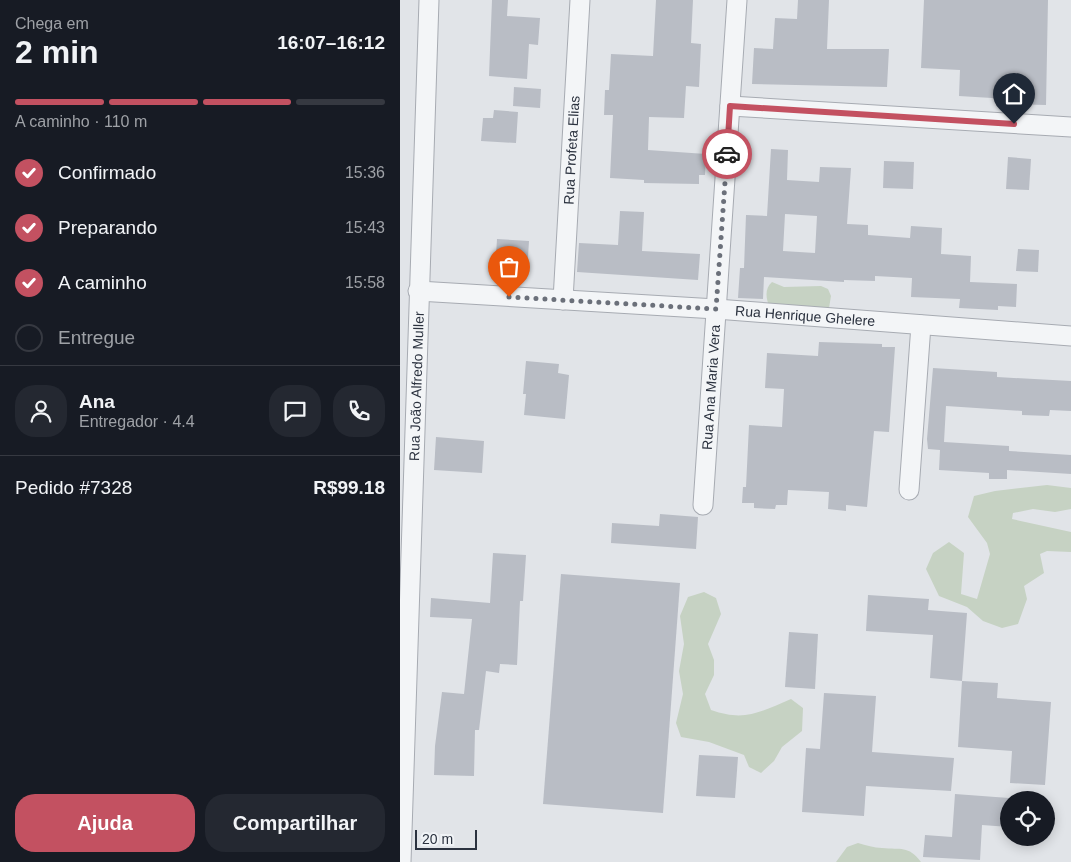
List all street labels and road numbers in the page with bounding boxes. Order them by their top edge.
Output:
street label: Rua Profeta Elias [560,95,583,205]
street label: Rua Henrique Ghelere [735,302,876,329]
street label: Rua João Alfredo Muller [406,311,427,461]
street label: Rua Ana Maria Vera [699,324,723,450]

